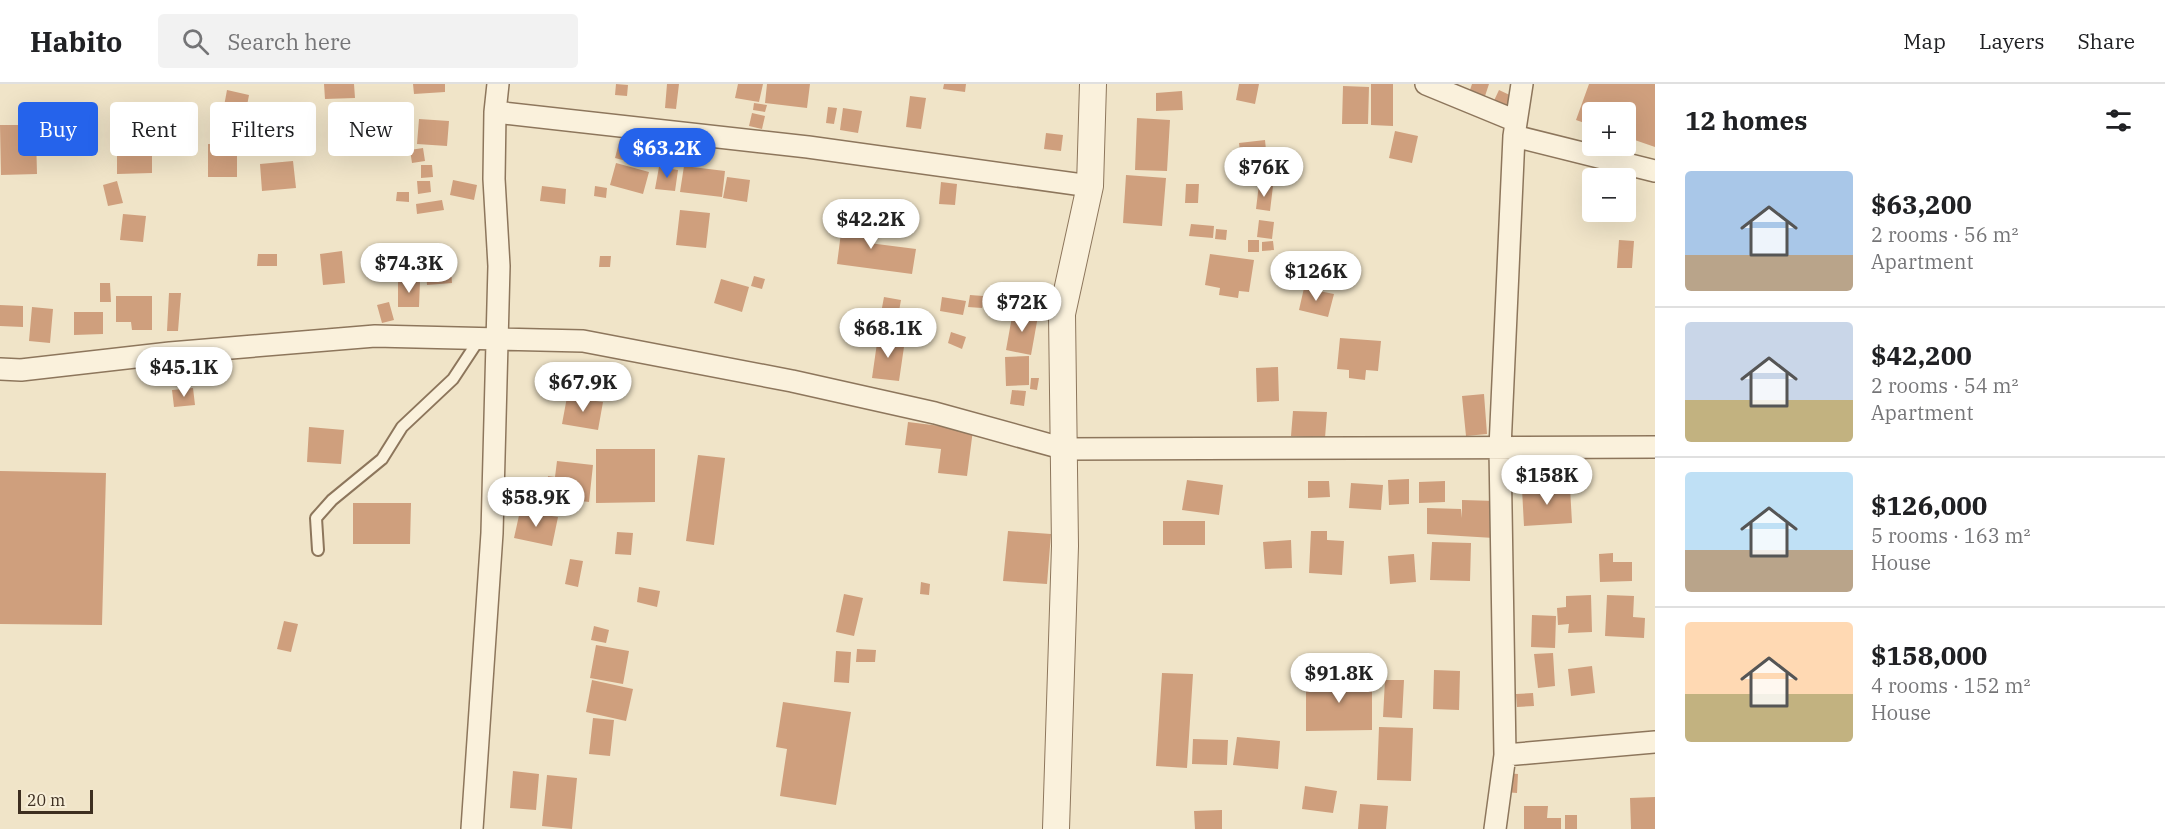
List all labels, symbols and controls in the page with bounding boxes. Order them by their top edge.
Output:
search box [158,14,578,68]
text: Habito [30,23,122,60]
icon: search [179,25,212,58]
text: Search here [227,27,351,56]
text: Map [1903,27,1946,55]
text: Layers [1979,27,2045,55]
text: Share [2078,27,2135,55]
chip: Buy [18,102,98,156]
chip: Rent [110,102,198,156]
chip: Filters [210,102,316,156]
chip: New [328,102,414,156]
map controls [1582,102,1636,222]
button: + [1582,102,1636,156]
text: 12 homes [1685,103,1807,137]
icon: filters [2102,104,2135,137]
pin: $63.2K [618,128,716,179]
text: $63.2K [633,134,701,161]
pin: $76K [1228,147,1300,198]
text: $76K [1238,153,1290,180]
button: − [1582,168,1636,222]
text: $63,200 [1871,187,1972,221]
icon: home [1733,195,1805,267]
pin: $42.2K [822,199,920,250]
text: $42.2K [837,205,905,232]
text: 2 rooms · 56 m² [1871,221,2018,248]
pin: $74.3K [360,243,458,294]
text: Apartment [1871,248,1974,275]
text: $74.3K [375,249,443,276]
pin: $126K [1274,251,1358,302]
text: $126K [1284,257,1348,284]
pin: $72K [986,282,1058,333]
text: $72K [996,288,1048,315]
pin: $68.1K [839,308,937,359]
text: $68.1K [854,314,922,341]
text: $42,200 [1871,338,1972,372]
icon: home [1733,346,1805,418]
pin: $45.1K [135,347,233,398]
text: $45.1K [150,353,218,380]
pin: $67.9K [534,362,632,413]
text: $67.9K [549,368,617,395]
text: 2 rooms · 54 m² [1871,372,2018,399]
text: Apartment [1871,399,1974,426]
pin: $158K [1505,455,1589,506]
text: $158K [1515,461,1579,488]
pin: $58.9K [487,477,585,528]
text: $58.9K [502,483,570,510]
text: $126,000 [1871,488,1987,522]
icon: home [1733,496,1805,568]
text: 5 rooms · 163 m² [1871,522,2030,549]
text: House [1871,549,1931,576]
text: $158,000 [1871,638,1987,672]
icon: home [1733,646,1805,718]
pin: $91.8K [1290,653,1388,704]
text: $91.8K [1305,659,1373,686]
text: 4 rooms · 152 m² [1871,672,2030,699]
text: House [1871,699,1931,726]
scale bar [18,787,93,814]
text: 20 m [27,790,65,810]

